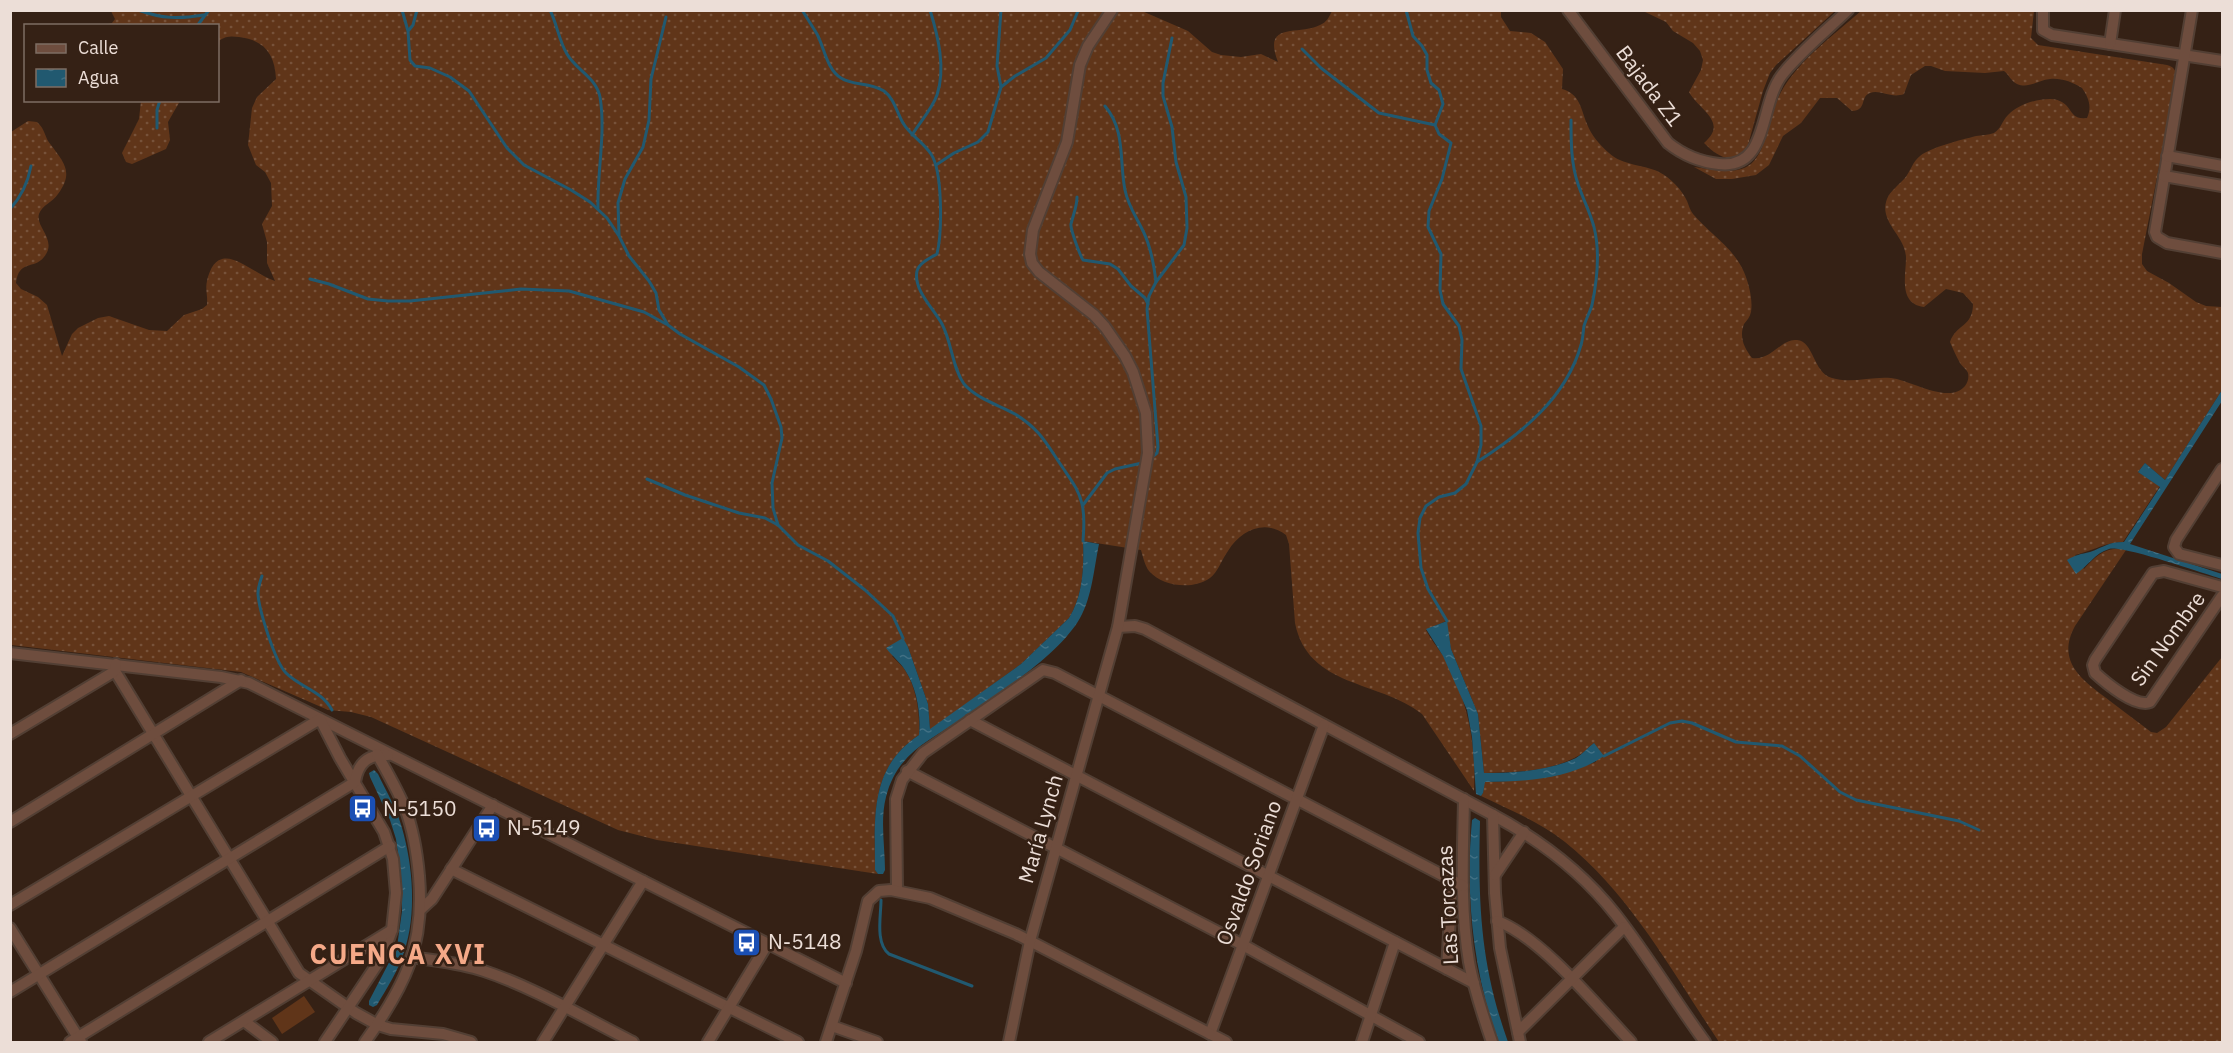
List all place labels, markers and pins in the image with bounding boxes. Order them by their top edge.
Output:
bus stop icon: N-5150 [346,793,378,825]
place label: N-5150 [383,794,457,822]
bus stop icon: N-5149 [470,812,502,844]
place label: N-5149 [507,813,581,841]
bus stop icon: N-5148 [731,926,763,958]
place label: N-5148 [768,927,842,955]

